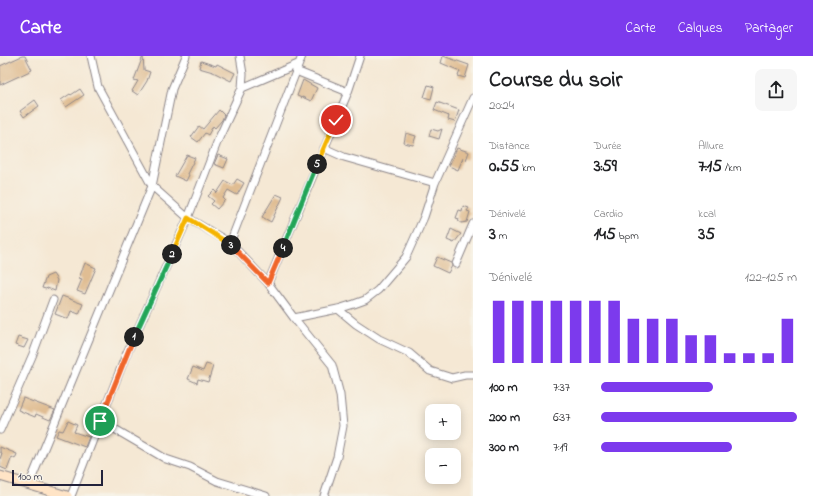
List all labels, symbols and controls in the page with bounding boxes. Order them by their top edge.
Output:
text: Carte [20,15,61,42]
text: Carte [625,18,656,39]
text: Calques [678,18,723,39]
text: Partager [745,18,793,39]
text: Course du soir [489,65,622,97]
button: share [755,69,797,111]
text: 20:24 [489,96,514,115]
pin [319,103,353,137]
icon: check [325,109,347,131]
text: Distance [489,138,530,154]
text: Durée [594,138,621,154]
text: Allure [698,138,723,154]
pin: 5 [307,154,327,174]
text: 0.55 [489,154,519,179]
text: 3:59 [594,154,617,179]
text: 7:15 [698,154,722,179]
text: 5 [314,156,320,172]
text: km [519,160,535,176]
text: /km [722,160,741,176]
text: Dénivelé [489,206,526,222]
text: Cardio [594,206,623,222]
text: kcal [698,206,716,222]
text: 3 [489,222,496,247]
text: 145 [594,222,616,247]
text: 35 [698,222,715,247]
text: m [496,228,507,244]
text: bpm [616,228,639,244]
pin: 3 [221,235,241,255]
text: 3 [229,237,233,253]
pin: 4 [273,238,293,258]
text: 4 [281,240,285,256]
pin: 2 [162,244,182,264]
text: 2 [169,246,175,262]
text: Dénivelé [489,268,532,287]
text: 122–125 m [745,268,797,287]
pin: 1 [124,327,144,347]
text: 1 [132,329,136,345]
text: 100 m [489,378,518,397]
text: 7:37 [553,378,570,397]
pin [83,404,117,438]
map controls [425,404,461,484]
button: + [425,404,461,440]
text: 200 m [489,408,520,427]
text: 6:37 [553,408,571,427]
icon: arrive [89,410,111,432]
text: 300 m [489,438,519,457]
text: 7:19 [553,438,568,457]
button: − [425,448,461,484]
scale bar [12,468,103,487]
text: 100 m [18,469,42,485]

